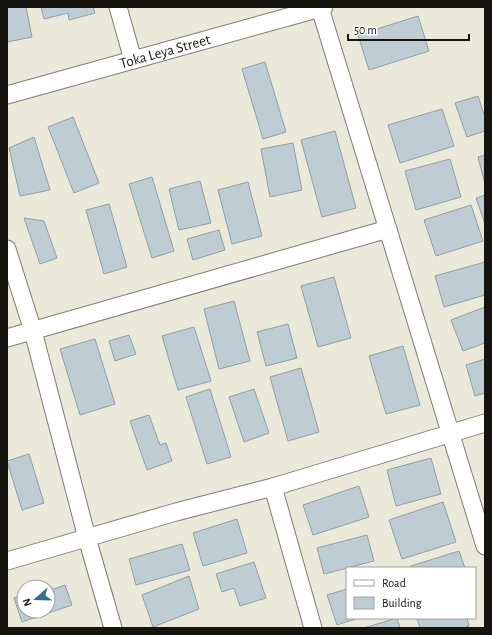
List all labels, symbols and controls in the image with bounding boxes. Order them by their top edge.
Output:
scale bar [348,16,469,42]
text: 50 m [354,24,377,36]
street label: Toka Leya Street [118,31,212,71]
legend [346,567,476,619]
text: Road [382,577,406,589]
north arrow [16,579,56,619]
text: N [21,597,34,608]
text: Building [382,597,422,609]

